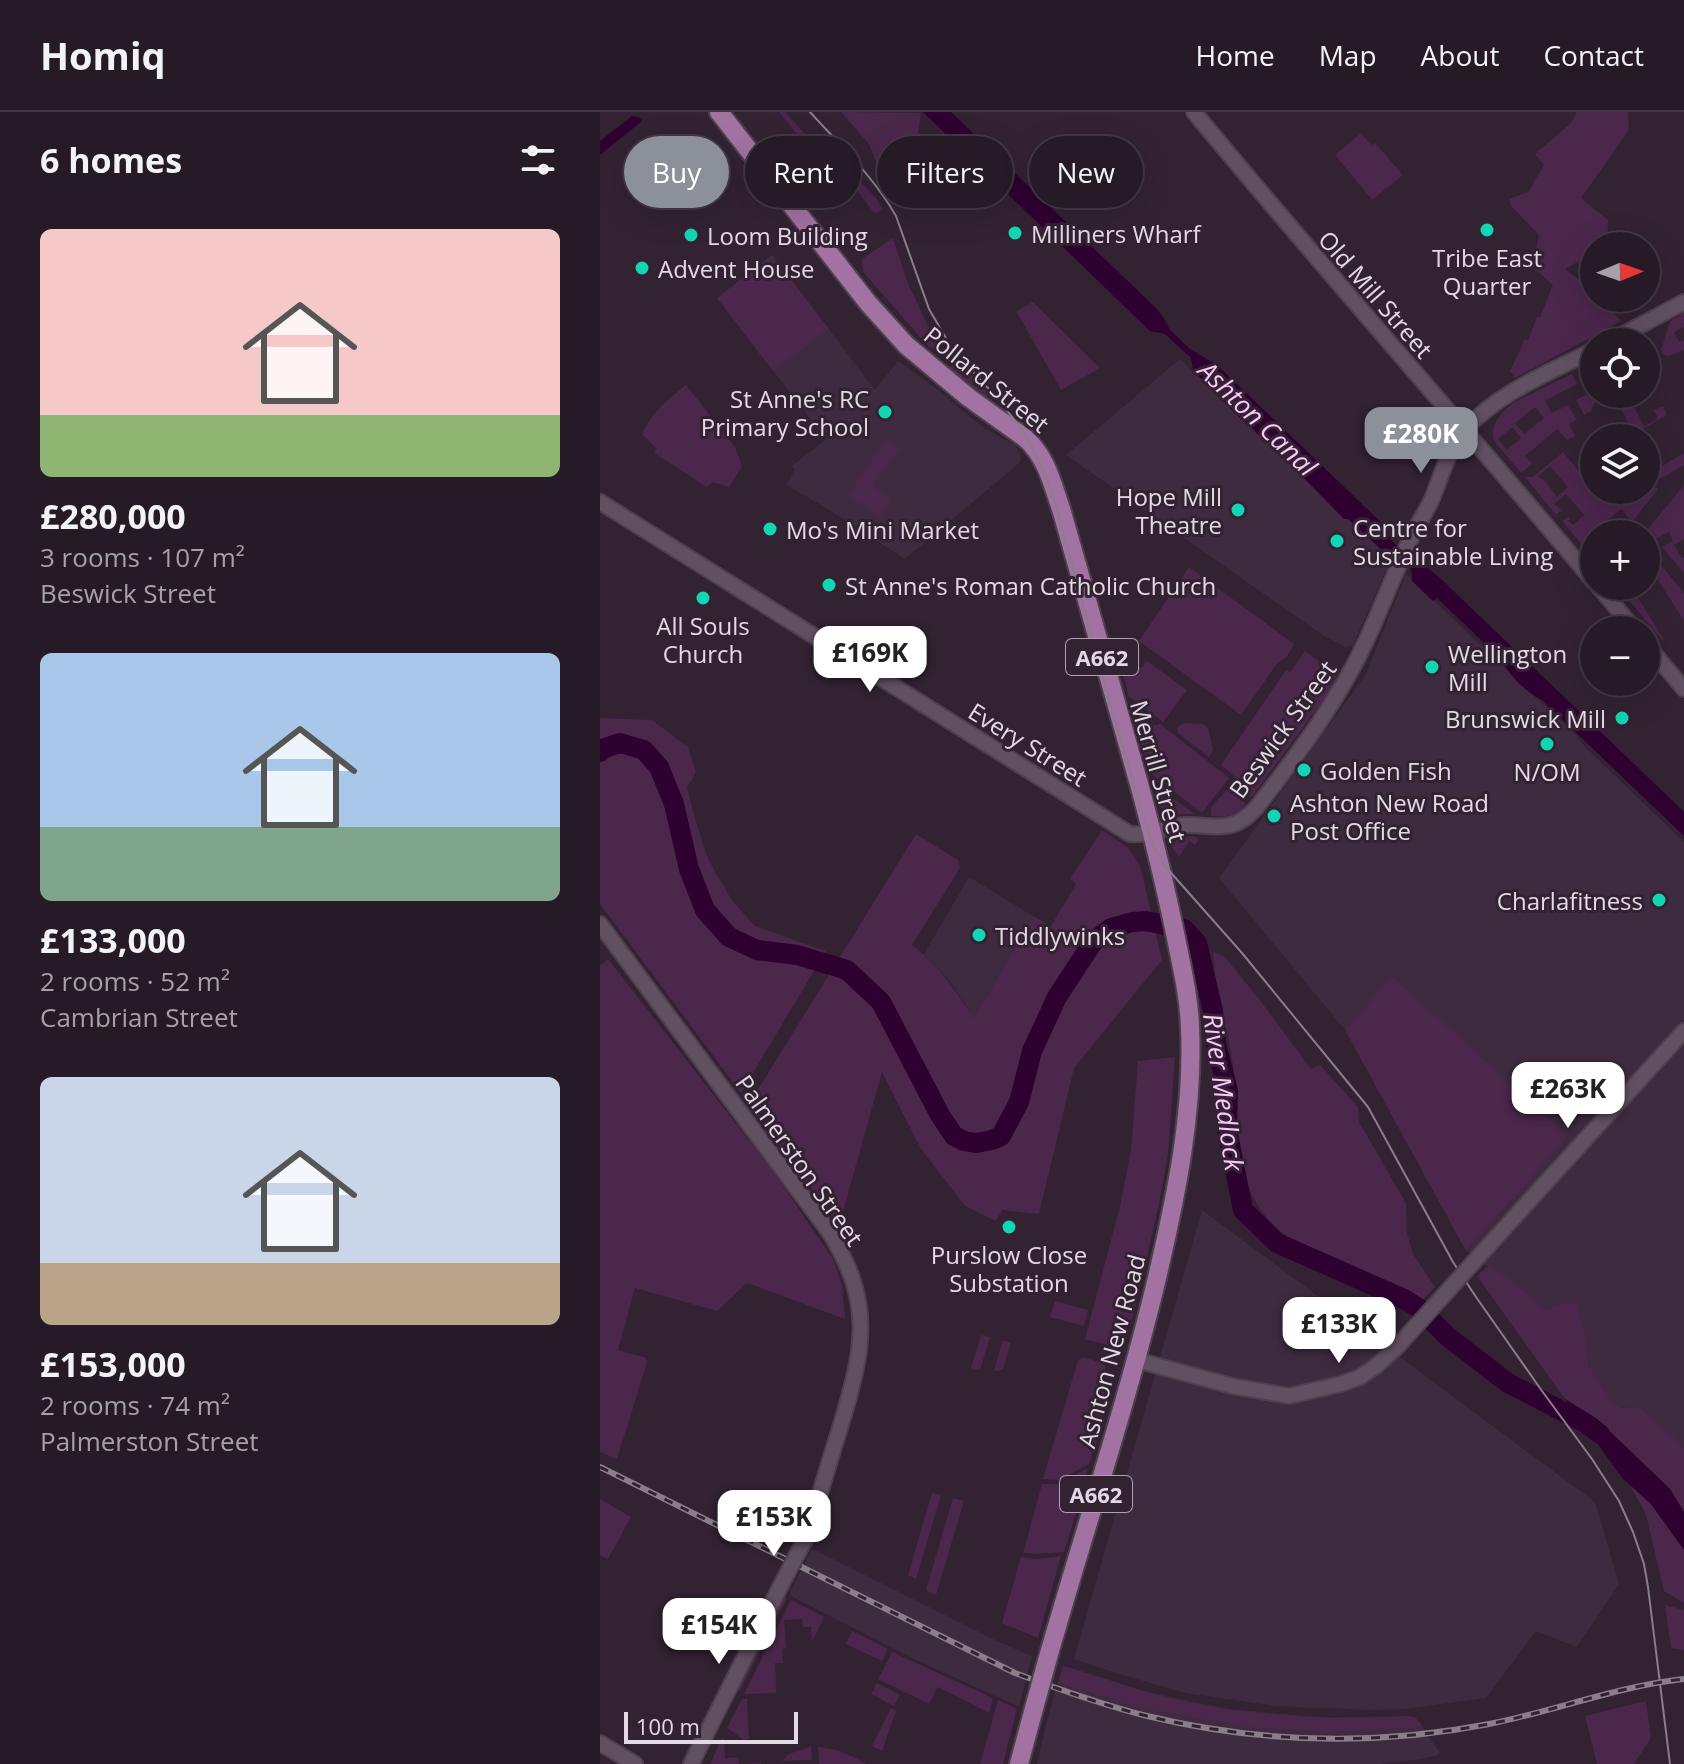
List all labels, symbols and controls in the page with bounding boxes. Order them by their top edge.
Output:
text: Homiq [40,29,166,81]
text: Home [1196,36,1275,74]
text: Map [1319,36,1377,74]
text: About [1421,36,1499,74]
text: Contact [1543,36,1644,74]
chip: Buy [624,136,729,208]
chip: Rent [745,136,861,208]
chip: Filters [877,136,1013,208]
chip: New [1029,136,1143,208]
text: 6 homes [40,137,182,183]
icon: filters [516,138,560,182]
place label: Milliners Wharf [1031,217,1203,250]
place label: Loom Building [707,219,868,252]
marker: Tribe East Quarter [1478,221,1496,239]
street label: Old Mill Street [1311,223,1441,365]
marker: Milliners Wharf [1006,224,1024,242]
marker: Loom Building [682,226,700,244]
north arrow [1580,232,1660,312]
map controls [1580,232,1660,696]
place label: Tribe East Quarter [1432,241,1542,302]
place label: Advent House [658,252,815,285]
marker: Advent House [633,259,651,277]
icon: home [228,281,372,425]
street label: Pollard Street [918,318,1056,440]
button: locate [1580,328,1660,408]
water label: Ashton Canal [1189,351,1326,485]
place label: St Anne's RC Primary School [701,382,869,443]
marker: St Anne's RC Primary School [876,403,894,421]
pin: £280K [1365,407,1477,475]
text: £280K [1383,415,1459,451]
button: layers [1580,424,1660,504]
place label: Hope Mill Theatre [1116,480,1222,541]
text: £280,000 [40,493,186,539]
marker: Hope Mill Theatre [1229,501,1247,519]
place label: Centre for Sustainable Living [1353,511,1553,572]
place label: Mo's Mini Market [786,513,979,546]
marker: Mo's Mini Market [761,520,779,538]
button: + [1580,520,1660,600]
marker: Centre for Sustainable Living [1328,532,1346,550]
text: 3 rooms · 107 m² [40,539,245,575]
place label: St Anne's Roman Catholic Church [845,569,1216,602]
text: Beswick Street [40,575,216,611]
marker: St Anne's Roman Catholic Church [820,576,838,594]
marker: All Souls Church [694,589,712,607]
place label: All Souls Church [656,609,750,670]
button: − [1580,616,1660,696]
pin: £169K [814,626,926,694]
text: £169K [832,634,908,670]
place label: Wellington Mill [1448,637,1567,698]
road number: A662 [1066,639,1138,675]
street label: Beswick Street [1221,654,1343,804]
marker: Wellington Mill [1423,658,1441,676]
street label: Every Street [962,695,1094,793]
street label: Merrill Street [1123,696,1195,846]
place label: Brunswick Mill [1445,702,1606,735]
icon: home [228,705,372,849]
marker: Brunswick Mill [1613,709,1631,727]
marker: N/OM [1538,735,1556,753]
place label: Golden Fish [1320,754,1452,787]
place label: N/OM [1513,755,1581,788]
marker: Golden Fish [1295,761,1313,779]
place label: Ashton New Road Post Office [1290,786,1489,847]
marker: Ashton New Road Post Office [1265,807,1283,825]
place label: Charlafitness [1497,884,1643,917]
marker: Charlafitness [1650,891,1668,909]
text: £133,000 [40,917,186,963]
place label: Tiddlywinks [995,919,1125,952]
marker: Tiddlywinks [970,926,988,944]
text: 2 rooms · 52 m² [40,963,230,999]
text: Cambrian Street [40,999,238,1035]
water label: River Medlock [1195,1011,1253,1174]
pin: £263K [1512,1062,1624,1130]
street label: Palmerston Street [729,1068,871,1252]
text: £263K [1530,1070,1606,1106]
icon: home [228,1129,372,1273]
marker: Purslow Close Substation [1000,1218,1018,1236]
place label: Purslow Close Substation [931,1238,1087,1299]
street label: Ashton New Road [1069,1251,1153,1451]
pin: £133K [1283,1297,1395,1365]
text: £133K [1301,1305,1377,1341]
text: £153,000 [40,1341,186,1387]
text: 2 rooms · 74 m² [40,1387,230,1423]
text: Palmerston Street [40,1423,259,1459]
road number: A662 [1060,1476,1132,1512]
pin: £153K [718,1490,830,1558]
text: £153K [736,1498,812,1534]
pin: £154K [663,1598,775,1666]
text: £154K [681,1606,757,1642]
scale bar [624,1708,798,1744]
text: 100 m [636,1711,700,1741]

